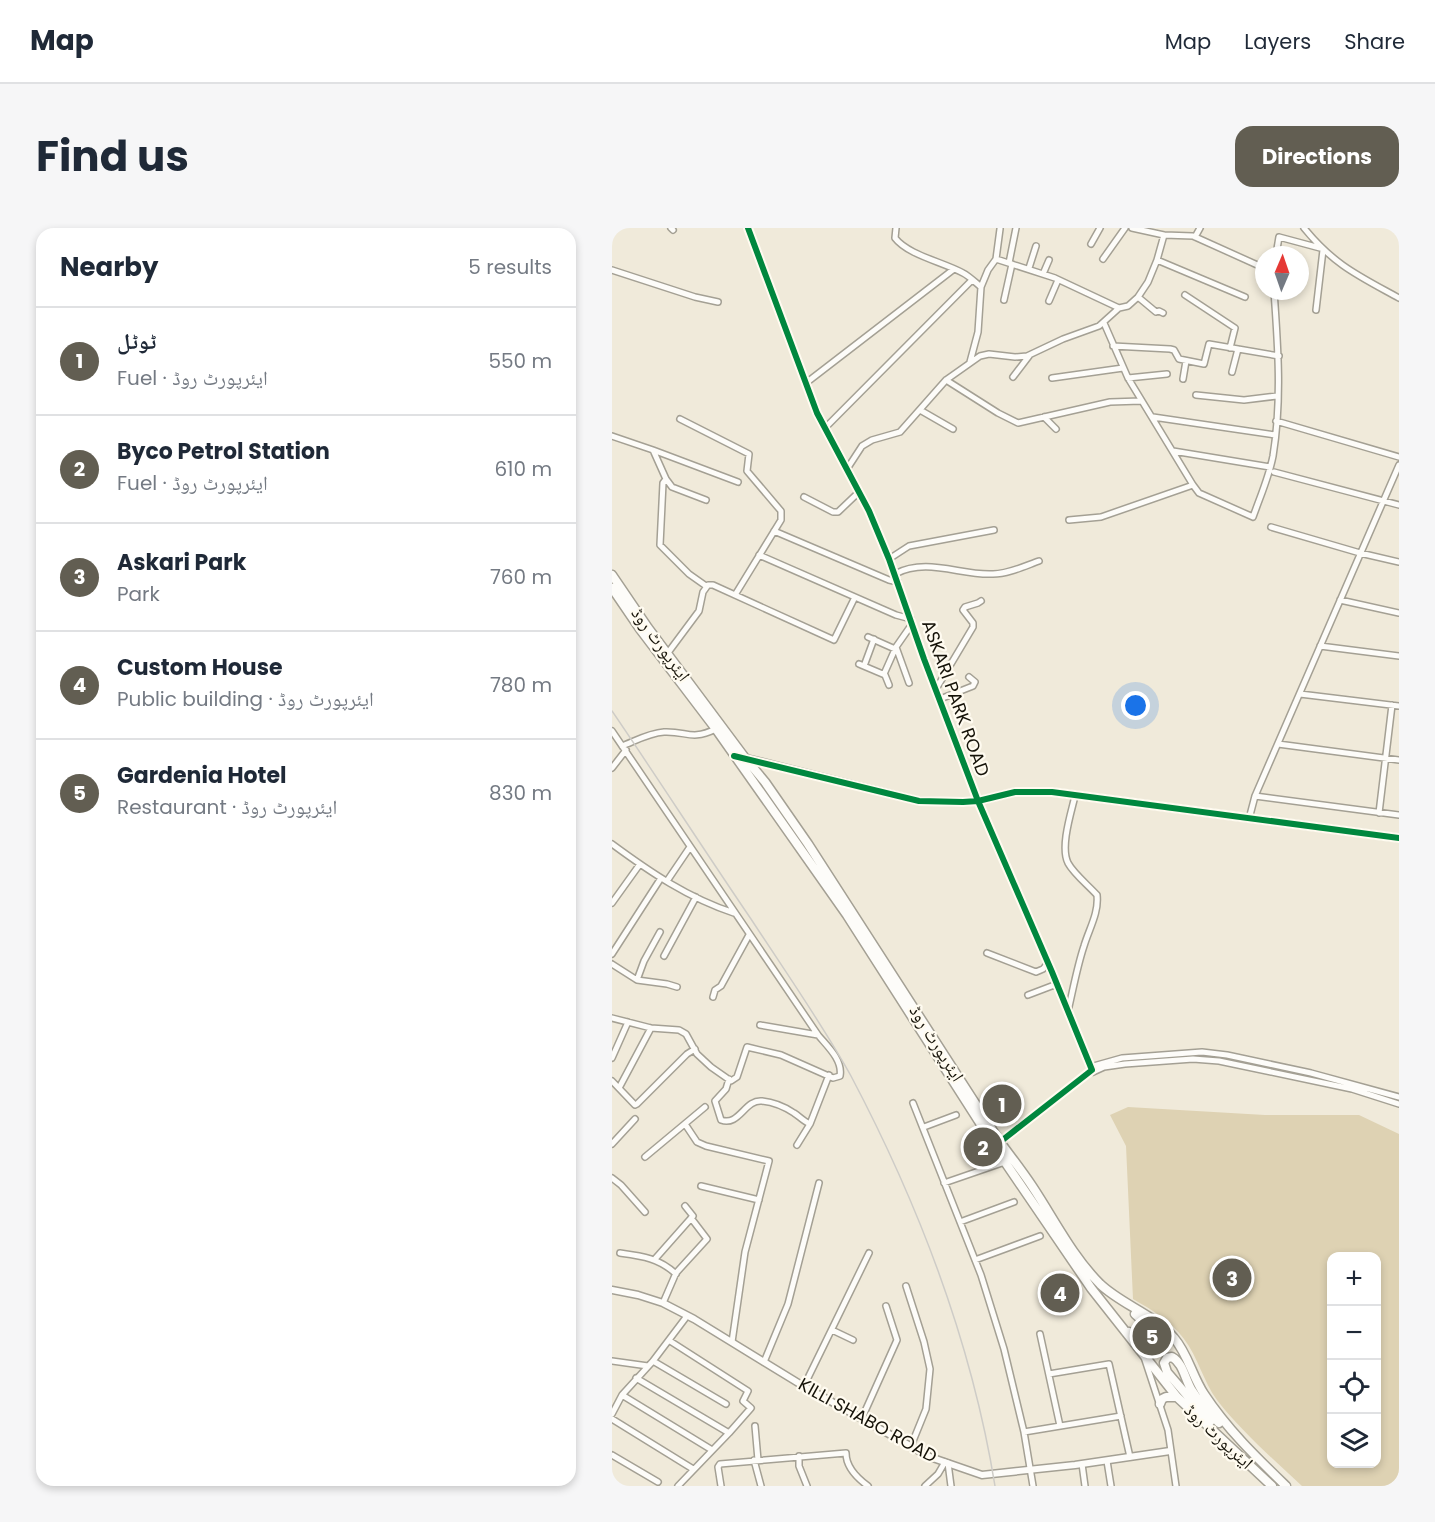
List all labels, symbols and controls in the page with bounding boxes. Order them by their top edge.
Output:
text: Map [30,21,94,60]
text: Map [1165,27,1211,56]
text: Layers [1244,27,1311,56]
text: Share [1344,27,1405,56]
button: Directions [1235,126,1399,187]
text: Find us [36,127,189,186]
north arrow [1255,246,1309,300]
text: Nearby [60,249,158,285]
text: 5 results [468,253,552,281]
text: ٹوٹل [117,326,156,357]
text: 1 [76,347,83,375]
text: 550 m [488,347,552,375]
text: Fuel · ایئرپورٹ روڈ [117,364,268,392]
text: Byco Petrol Station [117,436,330,467]
text: 2 [74,455,85,483]
text: 610 m [494,455,552,483]
text: Fuel · ایئرپورٹ روڈ [117,469,268,497]
text: Askari Park [117,547,246,578]
text: 3 [73,563,86,591]
text: 760 m [490,563,552,591]
text: Park [117,580,160,608]
street label: ایئرپورٹ روڈ [626,602,696,686]
street label: ASKARI PARK ROAD [916,616,996,780]
text: Custom House [117,652,283,683]
text: 4 [73,671,86,699]
text: 780 m [490,671,552,699]
text: Public building · ایئرپورٹ روڈ [117,685,374,713]
your location [1121,691,1150,720]
text: Gardenia Hotel [117,760,287,791]
text: 5 [73,779,86,807]
text: 830 m [489,779,552,807]
text: Restaurant · ایئرپورٹ روڈ [117,793,337,821]
street label: ایئرپورٹ روڈ [904,1000,970,1086]
pin: 1 [982,1082,1022,1126]
pin: 2 [964,1124,1003,1170]
map controls [1327,1252,1381,1468]
button: + [1327,1252,1381,1306]
pin: 3 [1212,1256,1252,1300]
pin: 4 [1040,1270,1080,1316]
button: − [1327,1306,1381,1360]
pin: 5 [1132,1314,1172,1358]
button: locate [1327,1360,1381,1414]
street label: KILLI SHABO ROAD [794,1371,942,1469]
street label: ایئرپورٹ روڈ [1179,1398,1259,1474]
button: layers [1327,1414,1381,1468]

